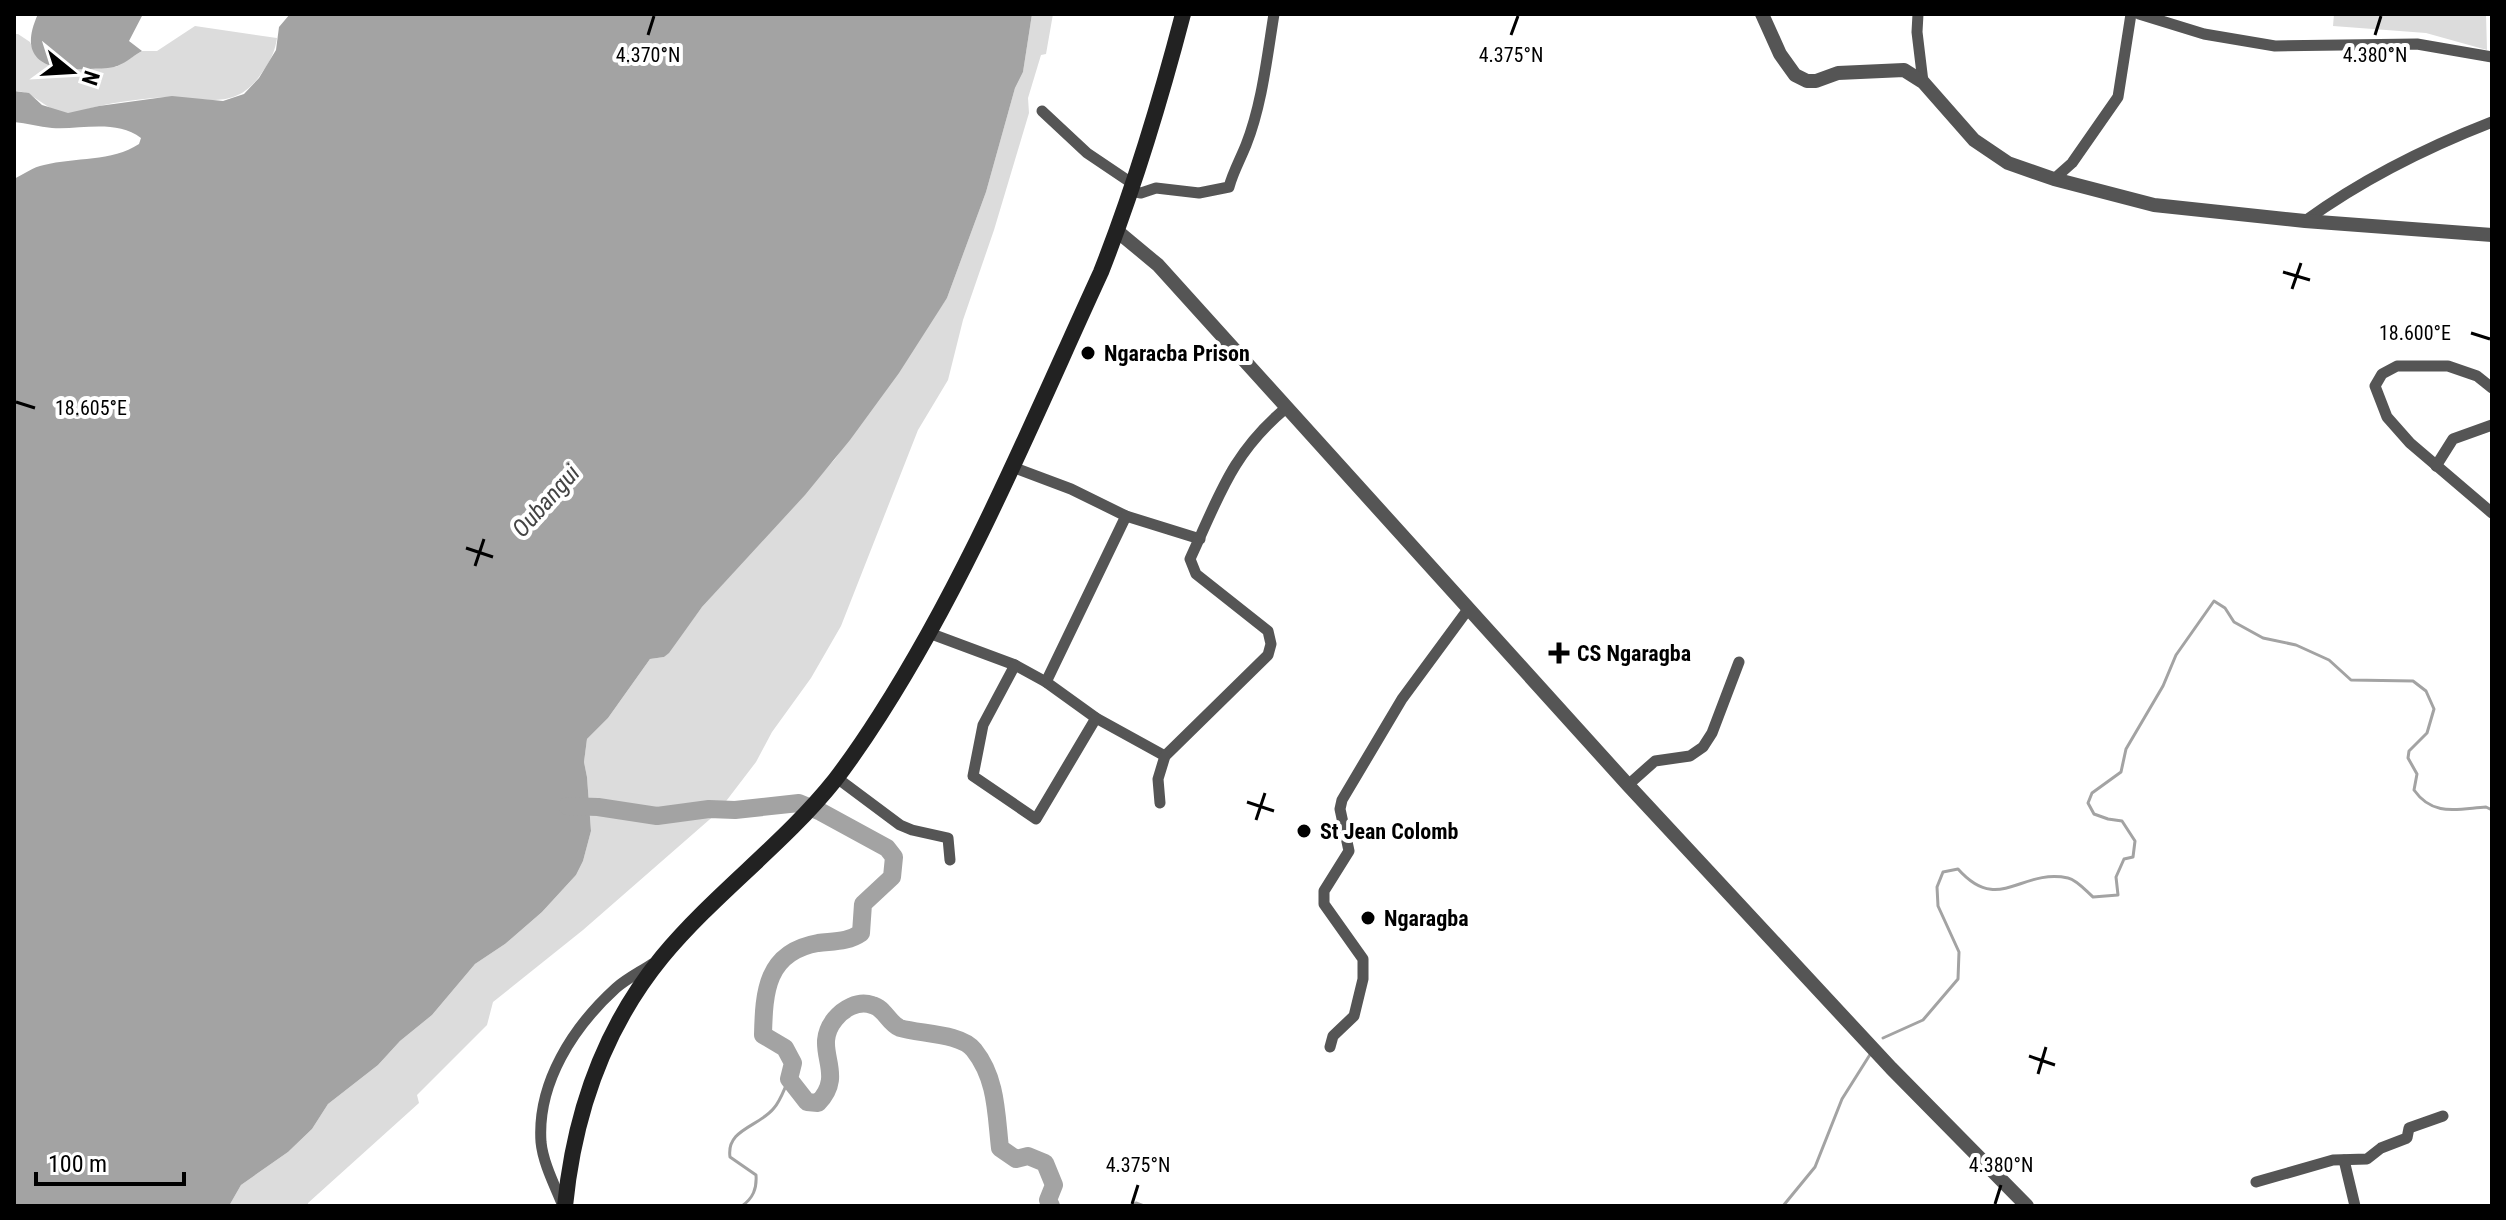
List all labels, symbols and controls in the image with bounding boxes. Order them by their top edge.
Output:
north arrow [32,32,112,112]
text: 4.370°N [616,43,680,67]
text: 4.375°N [1479,43,1543,67]
text: 4.380°N [2343,43,2407,67]
text: N [77,68,105,88]
text: 18.600°E [2379,321,2451,345]
place label: Ngaracba Prison [1104,341,1250,366]
marker: Ngaracba Prison [1079,344,1097,362]
text: 18.605°E [55,396,127,420]
water label: Oubangui [506,459,586,543]
place label: CS Ngaragba [1577,641,1691,666]
marker: CS Ngaragba [1548,642,1570,664]
place label: St Jean Colomb [1320,819,1459,844]
marker: St Jean Colomb [1295,822,1313,840]
place label: Ngaragba [1384,906,1469,931]
marker: Ngaragba [1359,909,1377,927]
scale bar [36,1136,184,1186]
text: 100 m [48,1150,107,1178]
text: 4.375°N [1106,1153,1170,1177]
text: 4.380°N [1969,1153,2033,1177]

